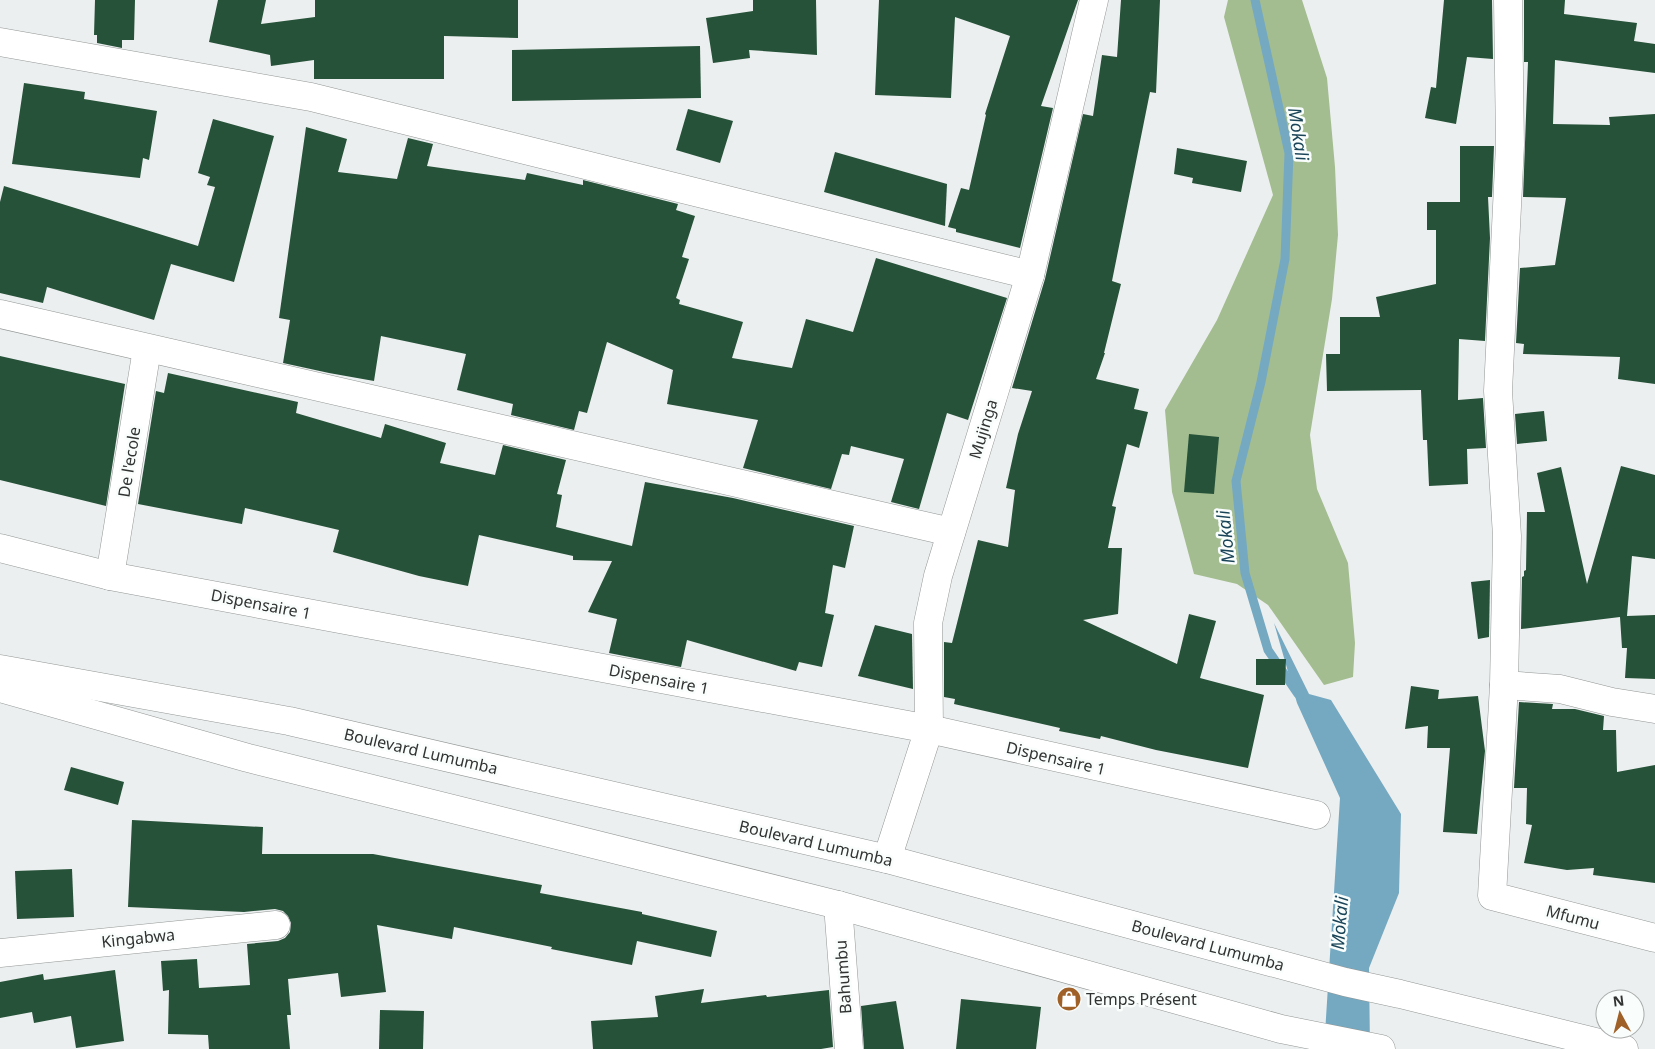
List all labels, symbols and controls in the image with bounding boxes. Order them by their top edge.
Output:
water label: Mokali [1283,106,1315,163]
street label: Mujinga [964,396,1002,462]
street label: De l'ecole [113,425,145,499]
water label: Mokali [1210,509,1240,565]
street label: Dispensaire 1 [209,584,313,624]
street label: Dispensaire 1 [607,659,711,699]
street label: Boulevard Lumumba [342,723,500,779]
street label: Dispensaire 1 [1004,736,1108,780]
street label: Boulevard Lumumba [737,815,895,871]
water label: Mokali [1325,895,1353,951]
street label: Mfumu [1544,899,1602,935]
street label: Boulevard Lumumba [1129,914,1287,976]
street label: Kingabwa [100,923,176,953]
street label: Bahumbu [829,939,857,1015]
shop icon: Temps Présent [1056,986,1082,1012]
place label: Temps Présent [1086,988,1197,1010]
north arrow [1595,989,1645,1039]
text: N [1612,990,1625,1011]

